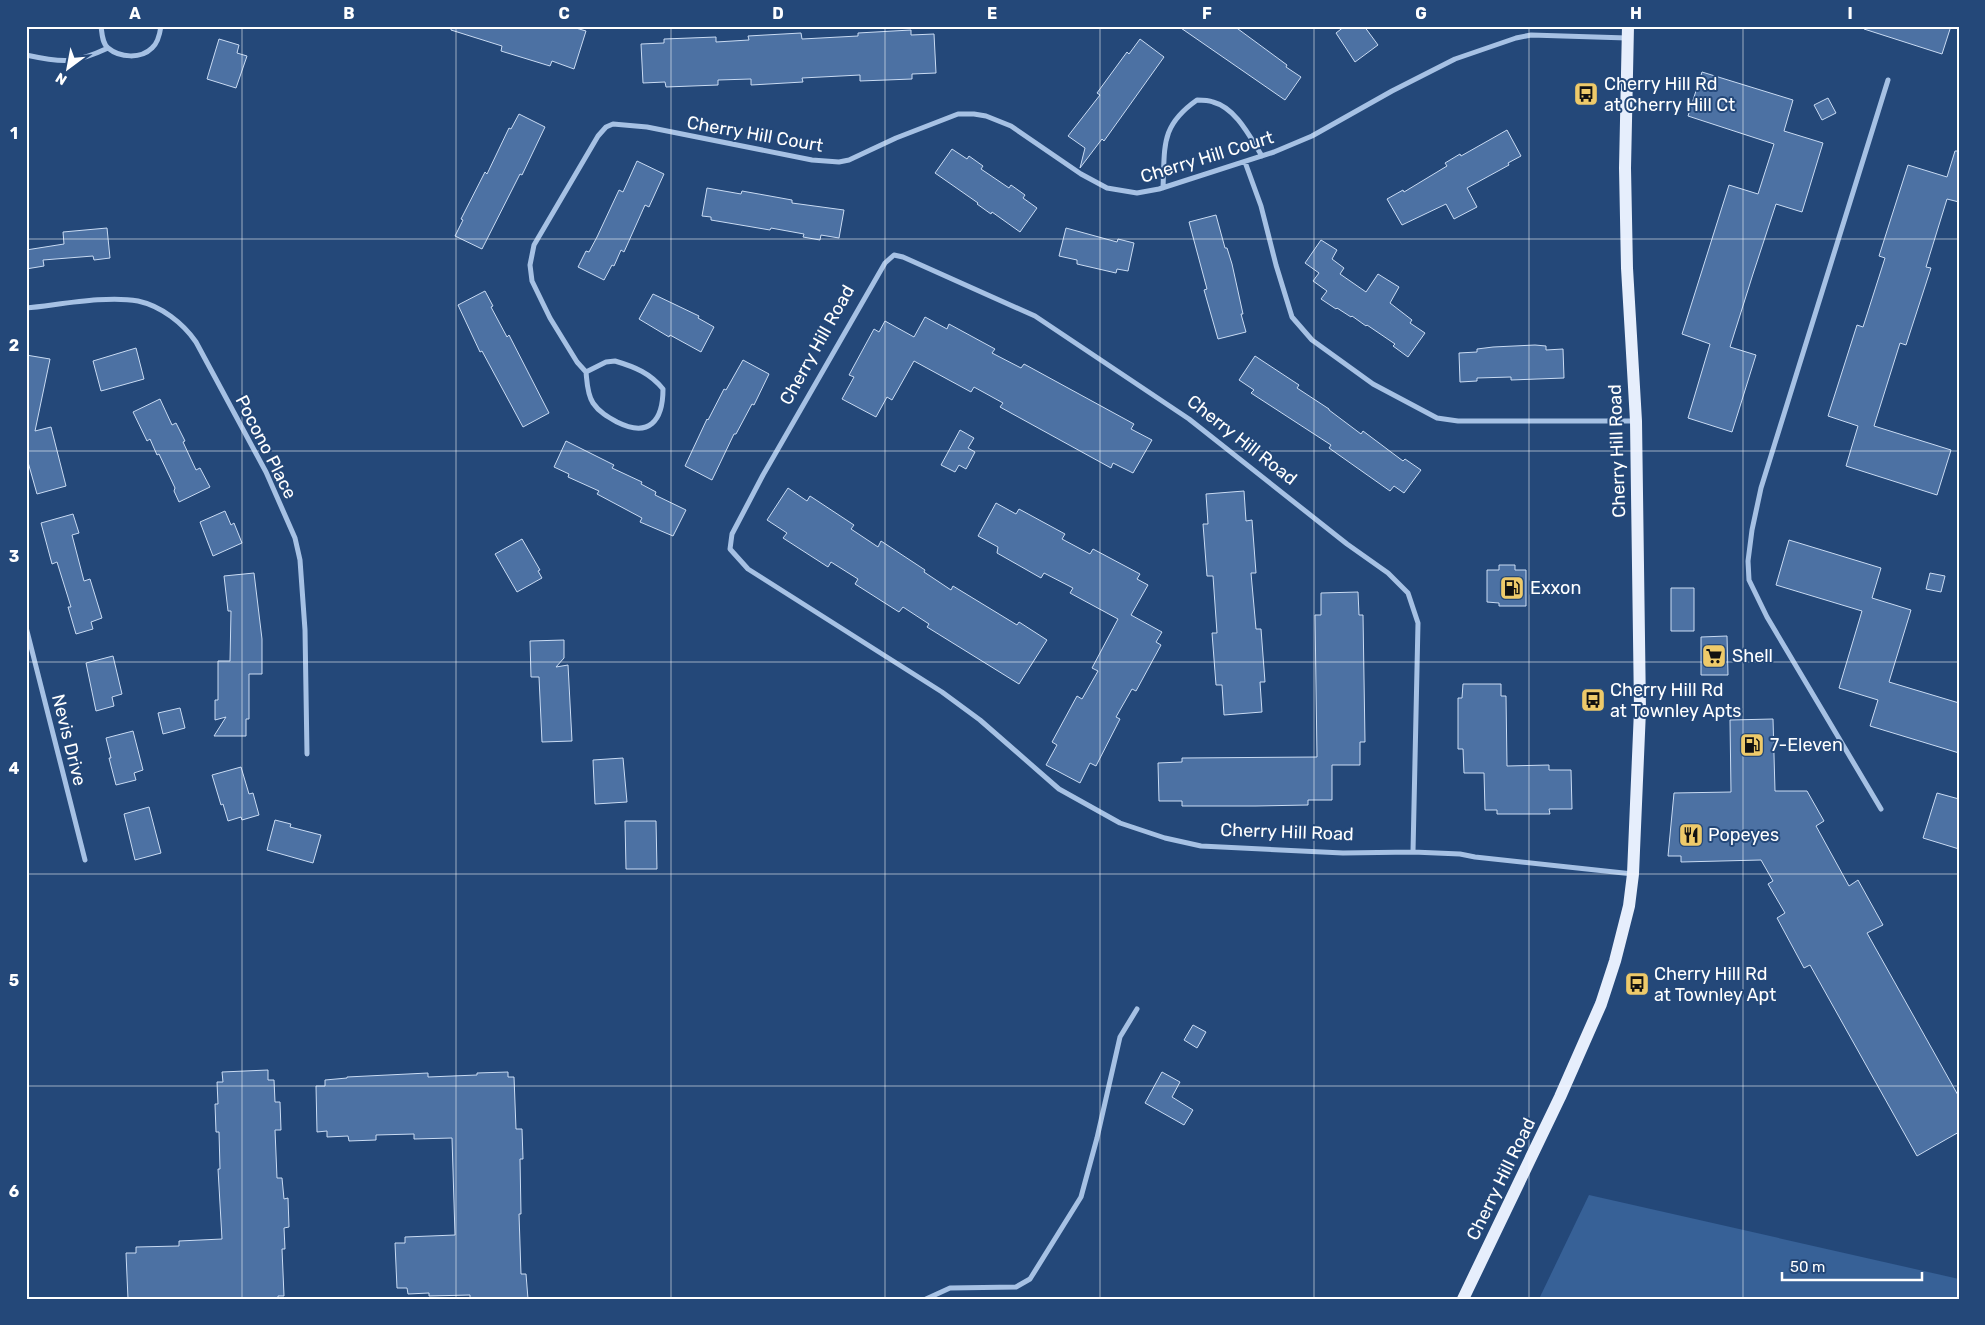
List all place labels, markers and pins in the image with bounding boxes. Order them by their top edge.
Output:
place label: Cherry Hill Rd at Cherry Hill Ct [1604,73,1735,116]
bus stop icon: Cherry Hill Rd at Cherry Hill Ct [1573,81,1599,107]
fuel station icon: Exxon [1499,575,1525,601]
place label: Exxon [1530,577,1581,599]
supermarket icon: Shell [1701,643,1727,669]
place label: Shell [1732,645,1773,667]
place label: Cherry Hill Rd at Townley Apts [1610,679,1741,722]
bus stop icon: Cherry Hill Rd at Townley Apts [1580,687,1606,713]
fuel station icon: 7-Eleven [1739,732,1765,758]
place label: 7-Eleven [1770,734,1843,756]
restaurant icon: Popeyes [1678,822,1704,848]
place label: Popeyes [1708,824,1779,846]
place label: Cherry Hill Rd at Townley Apt [1654,963,1776,1006]
bus stop icon: Cherry Hill Rd at Townley Apt [1624,971,1650,997]

